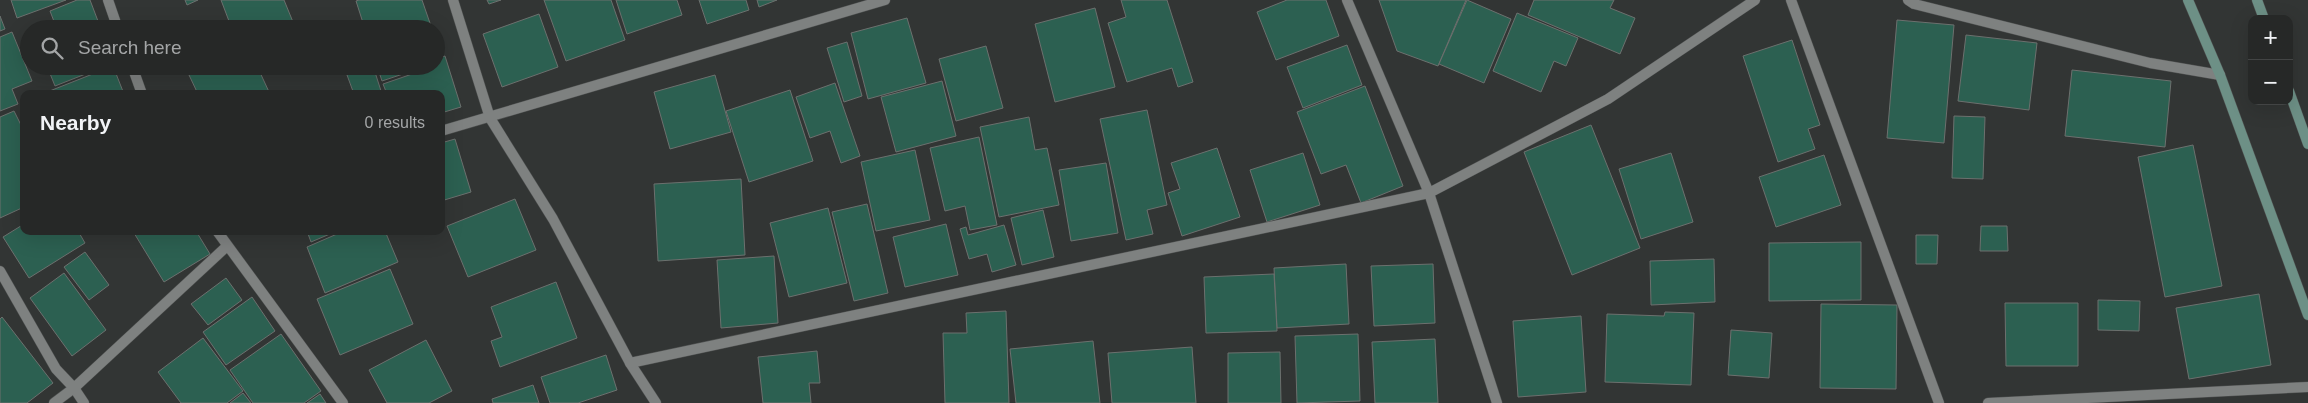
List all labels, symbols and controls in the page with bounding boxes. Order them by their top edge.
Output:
map controls [2248,15,2293,105]
button: + [2248,15,2293,60]
search box [20,20,445,75]
icon: search [38,34,66,62]
text: Search here [78,37,182,58]
button: − [2248,60,2293,105]
text: Nearby [40,111,111,134]
text: 0 results [365,114,425,131]

